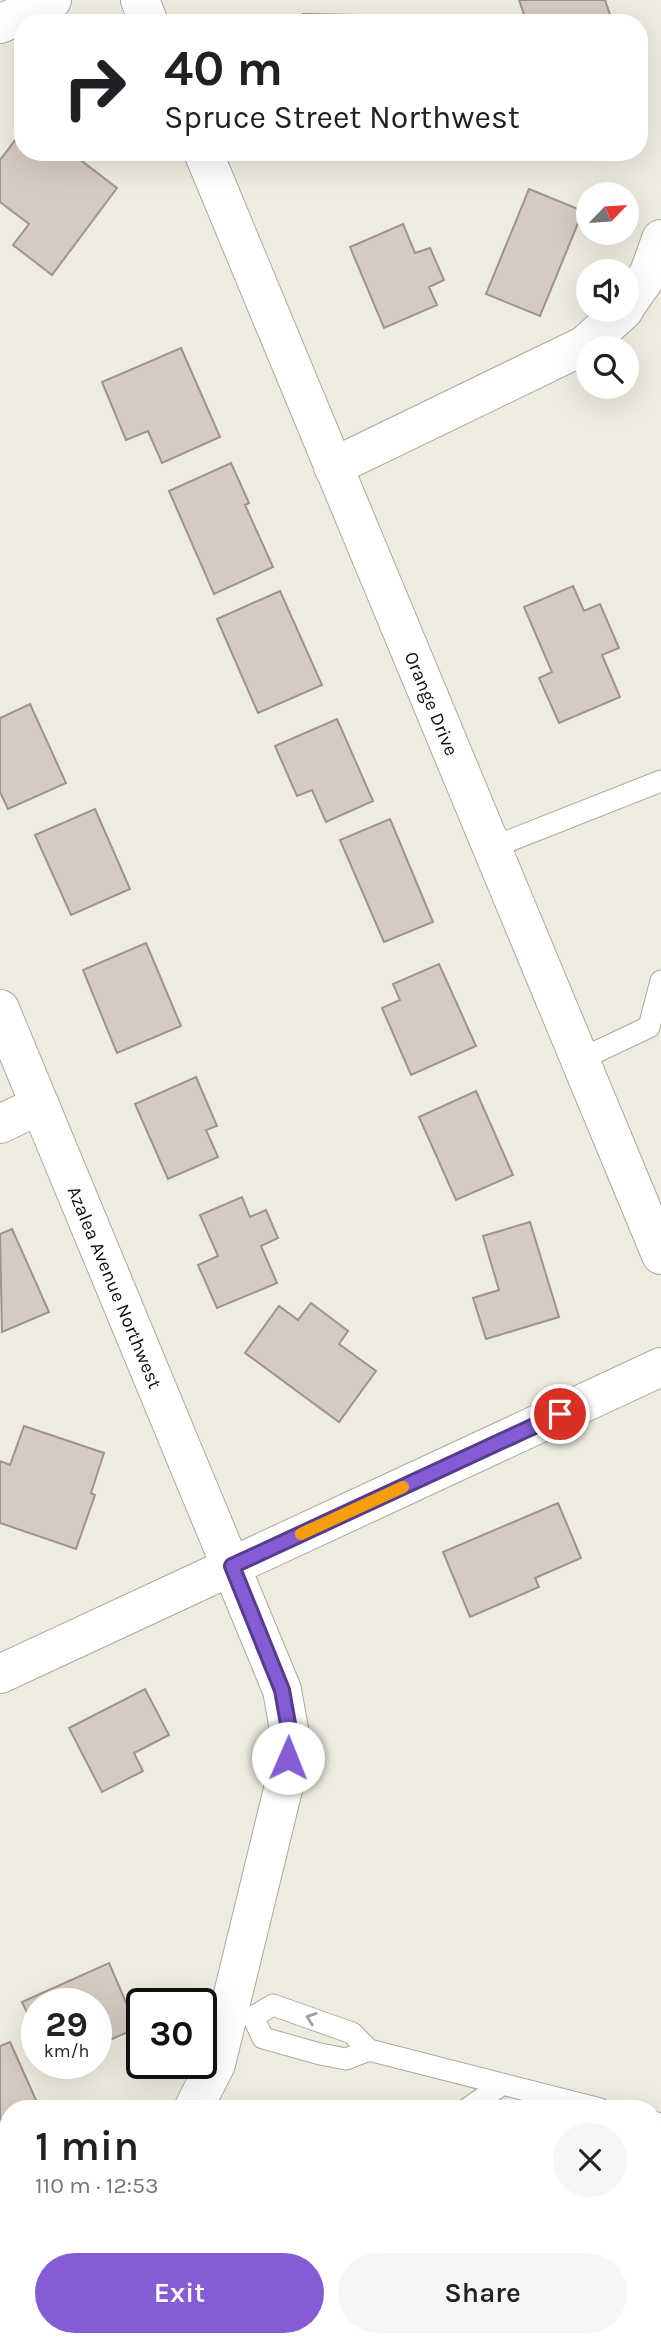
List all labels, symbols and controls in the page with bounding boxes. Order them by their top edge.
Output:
text: 40 m [164,40,283,97]
icon: right [49,42,140,133]
text: Spruce Street Northwest [164,99,520,136]
north arrow [576,182,639,245]
map controls [576,182,639,399]
button: sound [576,259,639,322]
button: search [576,336,639,399]
street label: Orange Drive [400,648,462,759]
street label: Azalea Avenue Northwest [63,1183,166,1392]
pin [530,1384,590,1444]
icon: arrive [541,1395,579,1433]
position arrow [251,1721,325,1795]
speed limit sign: 30 [126,1988,217,2079]
text: 29 [45,2004,88,2045]
one-way arrow [305,2012,317,2026]
text: km/h [44,2040,89,2062]
text: 1 min [35,2121,139,2171]
button: close [553,2123,627,2197]
text: 110 m · 12:53 [35,2172,159,2199]
button: Exit [35,2253,324,2333]
button: Share [338,2253,627,2333]

